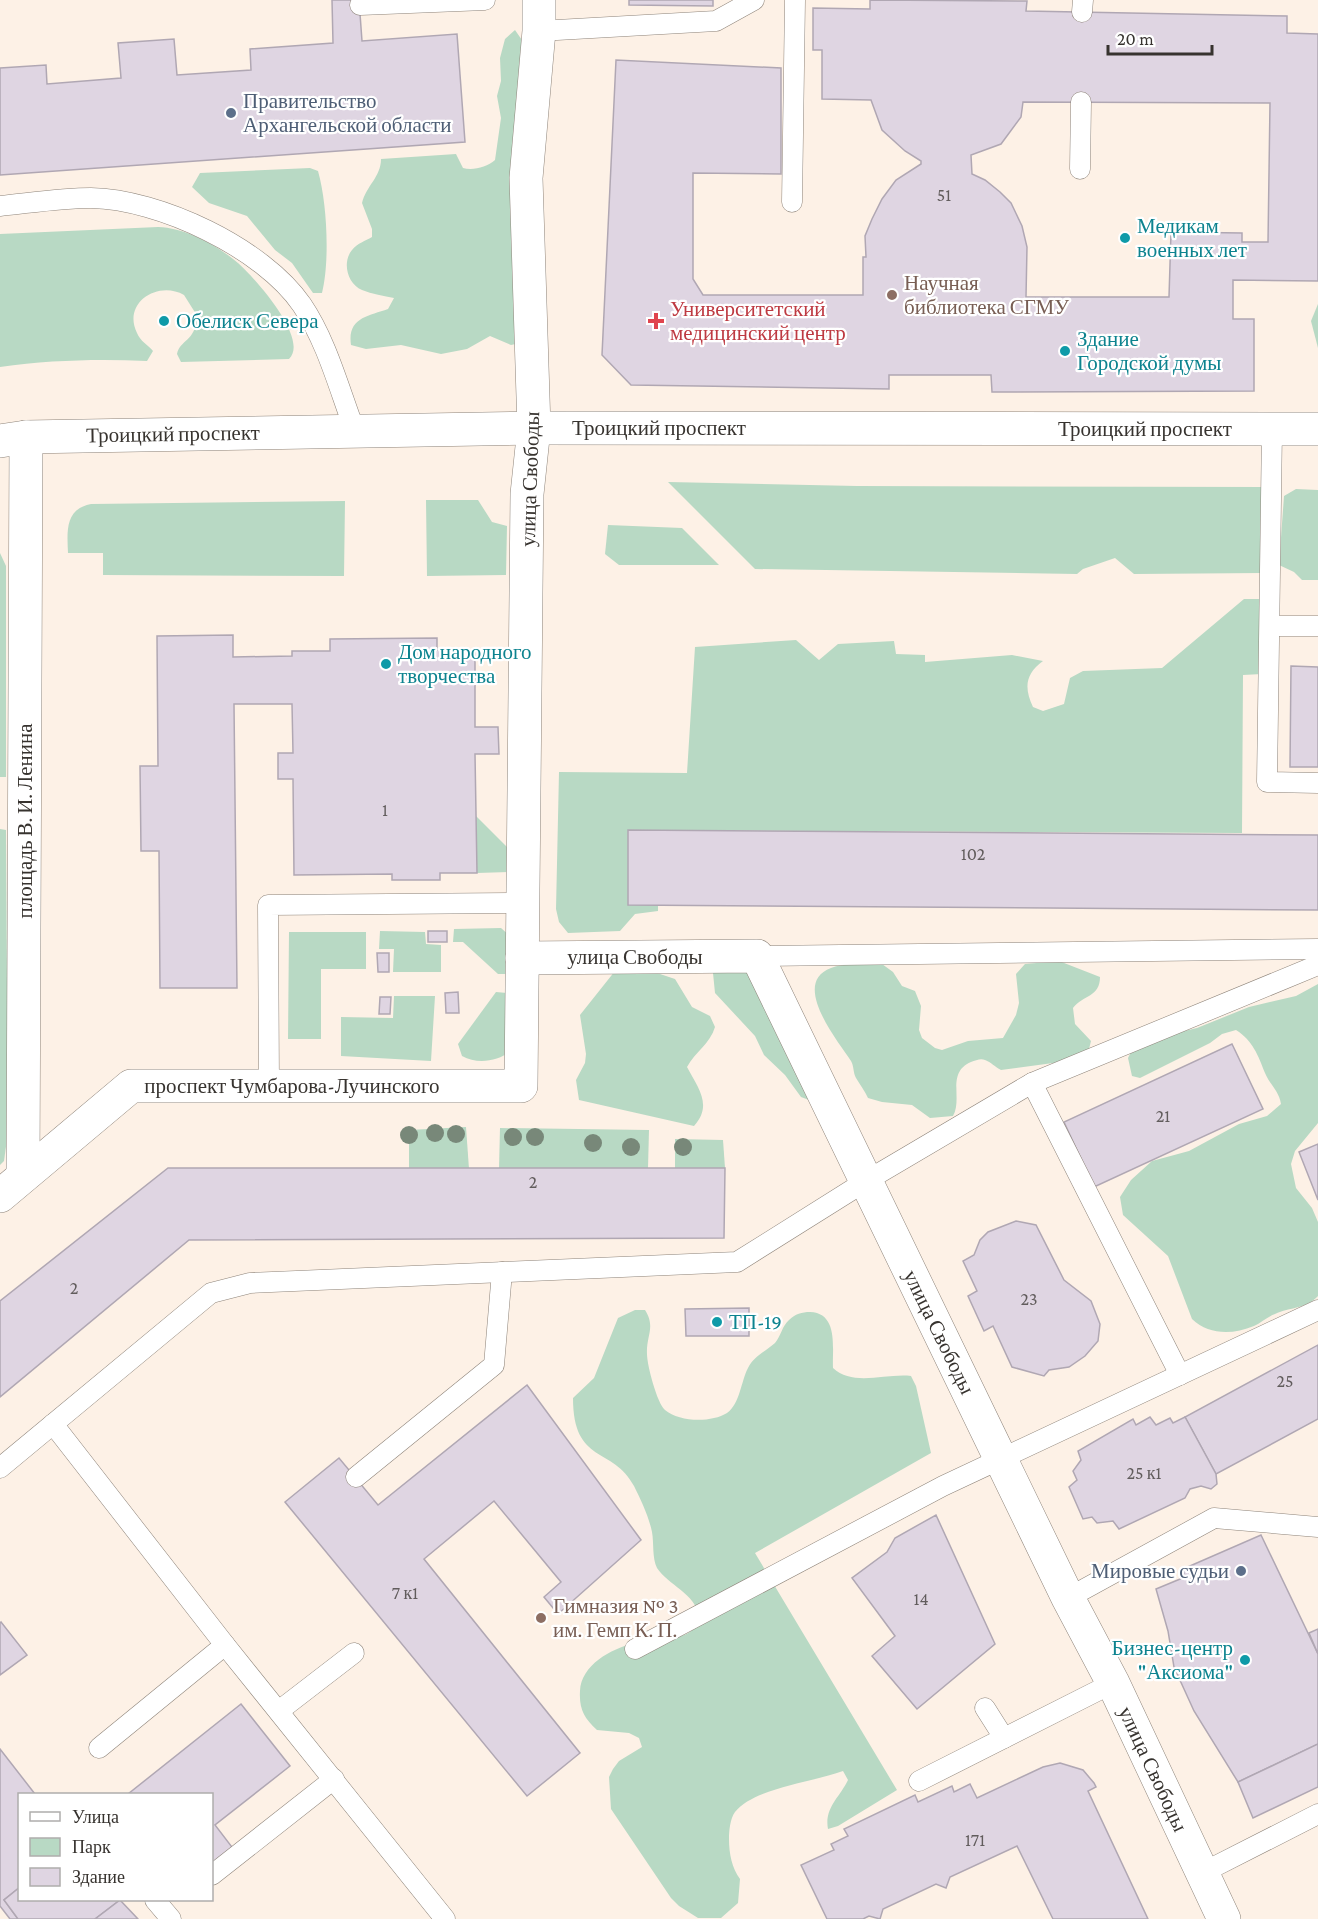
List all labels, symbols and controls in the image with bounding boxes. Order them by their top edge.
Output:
scale bar [1108,18,1212,56]
text: 20 m [1117,29,1154,49]
place label: Правительство Архангельской области [243,89,452,137]
marker: Правительство Архангельской области [224,106,238,120]
house number: 51 [937,185,951,205]
place label: Медикам военных лет [1137,214,1247,262]
marker: Медикам военных лет [1118,231,1132,245]
place label: Научная библиотека СГМУ [904,271,1069,319]
marker: Научная библиотека СГМУ [885,288,899,302]
place label: Университетский медицинский центр [670,297,846,345]
place label: Обелиск Севера [176,309,319,333]
marker: Университетский медицинский центр [647,312,665,330]
marker: Обелиск Севера [157,314,171,328]
place label: Здание Городской думы [1077,327,1221,375]
marker: Здание Городской думы [1058,344,1072,358]
street label: улица Свободы [516,411,544,547]
street label: Троицкий проспект [572,416,746,440]
street label: Троицкий проспект [1058,417,1232,441]
street label: Троицкий проспект [86,420,260,448]
place label: Дом народного творчества [398,640,532,688]
marker: Дом народного творчества [379,657,393,671]
street label: площадь В. И. Ленина [13,723,37,919]
house number: 1 [382,800,388,820]
house number: 102 [961,844,985,864]
street label: улица Свободы [567,945,703,969]
street label: проспект Чумбарова-Лучинского [144,1074,440,1098]
house number: 21 [1156,1106,1170,1126]
house number: 2 [529,1172,537,1192]
street label: улица Свободы [899,1266,979,1398]
house number: 2 [70,1278,78,1298]
house number: 23 [1020,1289,1038,1309]
place label: ТП-19 [729,1310,782,1334]
marker: ТП-19 [710,1315,724,1329]
house number: 25 [1276,1371,1294,1391]
house number: 25 к1 [1126,1463,1162,1483]
place label: Мировые судьи [1091,1559,1229,1583]
marker: Мировые судьи [1234,1564,1248,1578]
house number: 7 к1 [392,1583,418,1603]
house number: 14 [913,1589,929,1609]
place label: Гимназия № 3 им. Гемп К. П. [553,1594,679,1642]
marker: Гимназия № 3 им. Гемп К. П. [534,1611,548,1625]
place label: Бизнес-центр "Аксиома" [1112,1636,1233,1684]
marker: Бизнес-центр "Аксиома" [1238,1653,1252,1667]
street label: улица Свободы [1114,1703,1192,1835]
legend [18,1793,213,1901]
text: Улица [72,1807,119,1827]
house number: 171 [965,1830,985,1850]
text: Парк [72,1837,111,1857]
text: Здание [72,1867,125,1887]

